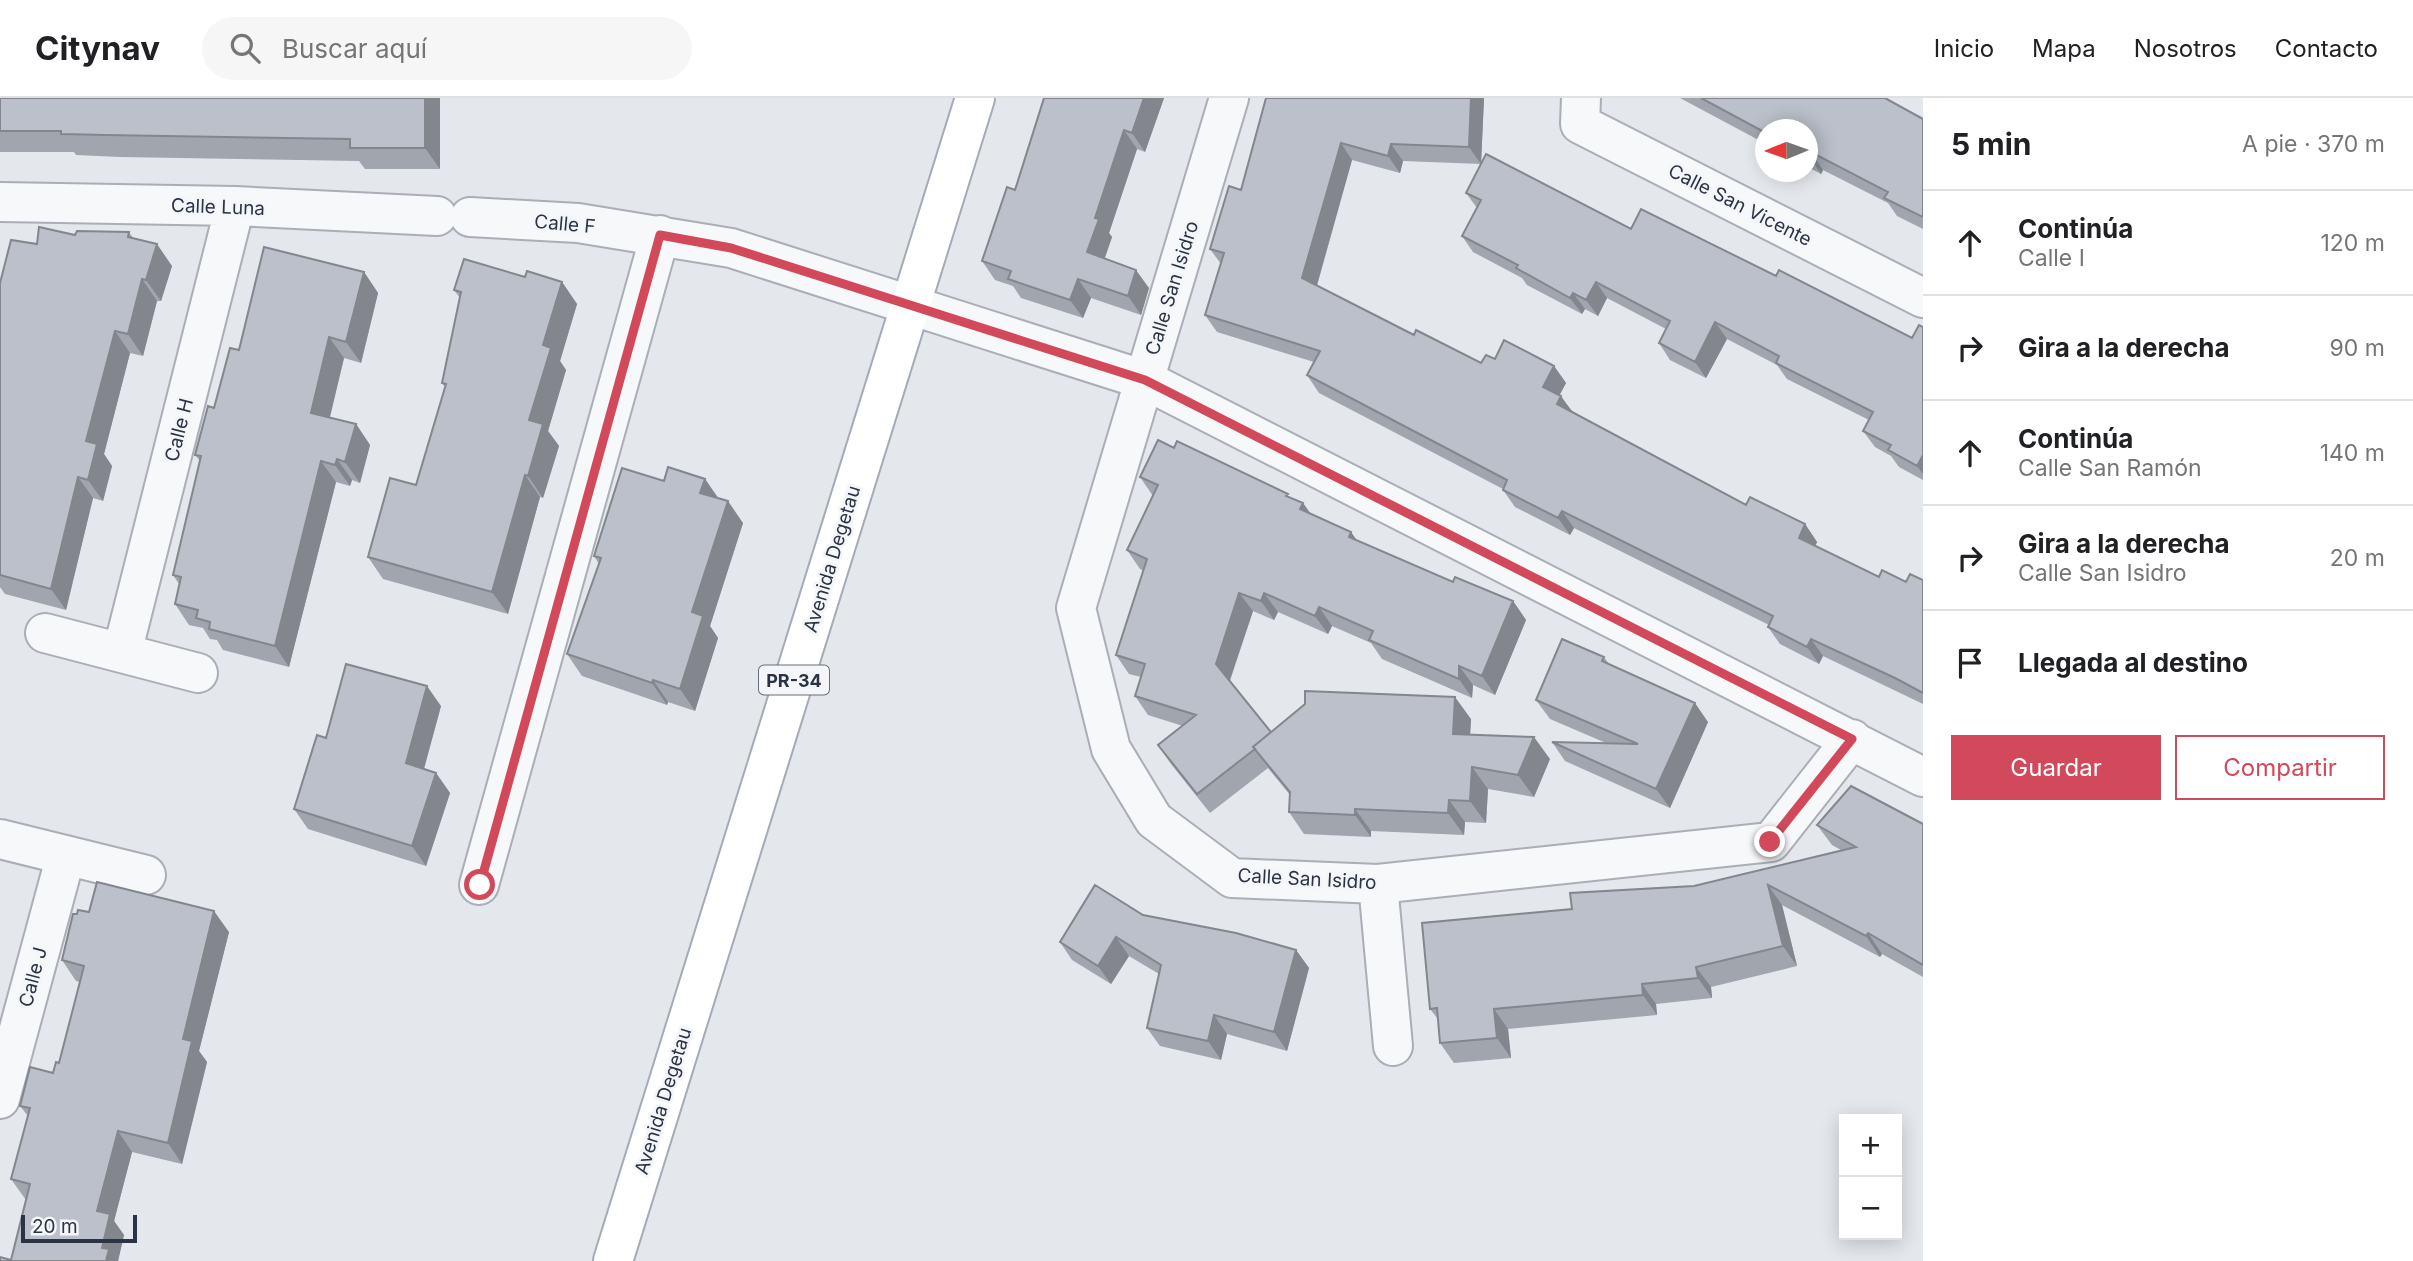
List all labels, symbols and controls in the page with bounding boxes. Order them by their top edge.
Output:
search box [202,17,692,80]
text: Citynav [35,28,160,68]
icon: search [226,29,264,67]
text: Buscar aquí [282,33,427,64]
text: Inicio [1934,34,1994,63]
text: Mapa [2032,34,2096,63]
text: Nosotros [2134,34,2237,63]
text: Contacto [2275,34,2378,63]
north arrow [1755,119,1818,182]
text: 5 min [1951,126,2031,162]
text: A pie · 370 m [2242,130,2385,158]
street label: Calle San Vicente [1665,159,1815,251]
street label: Calle Luna [171,194,265,220]
street label: Calle F [533,210,597,238]
text: Continúa [2018,213,2133,244]
street label: Calle San Isidro [1141,218,1203,358]
icon: ahead [1951,224,1989,262]
text: 120 m [2320,229,2385,257]
text: Calle I [2018,244,2085,272]
icon: right [1951,329,1989,367]
text: Gira a la derecha [2018,332,2230,363]
text: 90 m [2330,334,2385,362]
street label: Calle H [160,396,198,464]
text: Continúa [2018,423,2133,454]
icon: ahead [1951,434,1989,472]
text: 140 m [2320,439,2385,467]
text: Calle San Ramón [2018,454,2202,482]
street label: Avenida Degetau [799,483,865,635]
text: Gira a la derecha [2018,528,2230,559]
icon: right [1951,539,1989,577]
text: 20 m [2330,544,2385,572]
text: Calle San Isidro [2018,559,2187,587]
icon: arrive [1951,644,1989,682]
text: Llegada al destino [2018,647,2248,678]
road number: PR-34 [759,666,829,694]
button: Guardar [1951,735,2161,800]
button: Compartir [2175,735,2385,800]
route end [1754,826,1785,857]
street label: Calle San Isidro [1237,864,1377,894]
route start [464,869,495,900]
street label: Calle J [14,945,52,1009]
street label: Avenida Degetau [630,1025,696,1177]
map controls [1839,1114,1902,1240]
button: + [1839,1114,1902,1177]
button: − [1839,1177,1902,1240]
scale bar [21,1212,136,1244]
text: 20 m [32,1215,78,1238]

